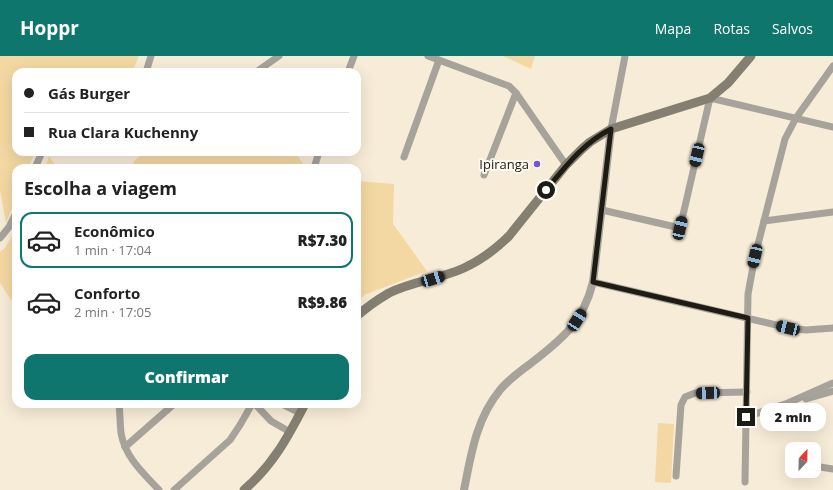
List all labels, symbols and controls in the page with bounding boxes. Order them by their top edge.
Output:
text: Hoppr [20,15,79,41]
text: Mapa [655,19,691,38]
text: Rotas [713,19,750,38]
text: Salvos [772,19,813,38]
text: Gás Burger [48,83,130,103]
text: Rua Clara Kuchenny [48,122,198,142]
car [688,142,706,168]
place label: Ipiranga [479,155,529,173]
marker: Ipiranga [532,159,542,169]
text: Escolha a viagem [24,176,177,200]
route start [537,181,555,199]
car [671,215,689,241]
text: Econômico [74,221,155,241]
icon: car [26,222,62,258]
text: R$7.30 [297,230,347,250]
text: 1 min · 17:04 [74,241,151,259]
car [746,243,764,269]
car [420,270,446,288]
text: Conforto [74,283,140,303]
icon: car [26,284,62,320]
text: R$9.86 [297,292,347,312]
text: 2 min · 17:05 [74,303,151,321]
car [565,307,589,333]
car [775,319,801,337]
button: Confirmar [24,354,349,400]
car [696,387,720,399]
callout: 2 min [760,403,826,431]
route end [737,408,755,426]
text: 2 min [775,408,811,426]
north arrow [785,442,821,478]
map controls [785,442,821,478]

